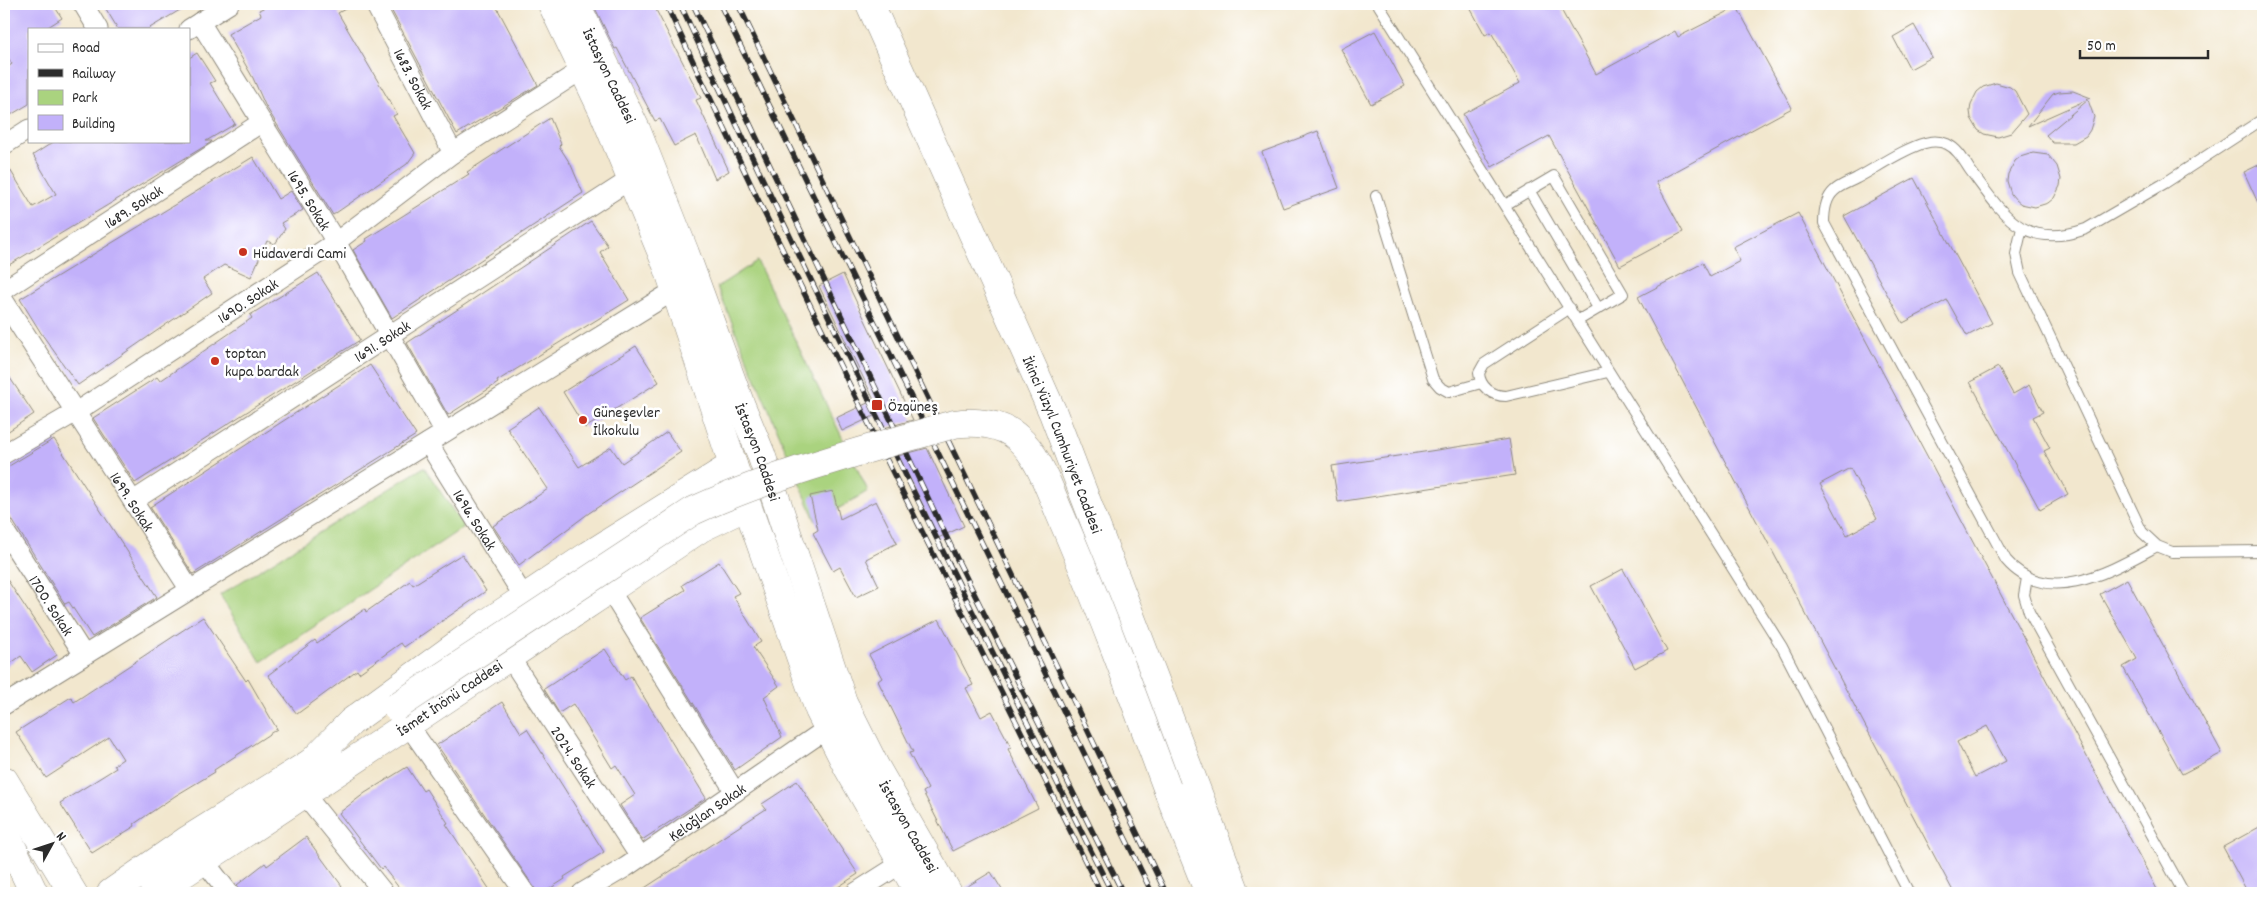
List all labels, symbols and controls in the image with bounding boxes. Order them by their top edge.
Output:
street label: İstasyon Caddesi [575,25,641,128]
legend [28,28,190,142]
scale bar [2080,28,2207,60]
text: 50 m [2087,36,2116,58]
text: Road [72,38,100,60]
street label: 1683. Sokak [386,45,437,114]
text: Railway [72,64,116,86]
text: Park [72,88,98,110]
text: Building [72,114,115,136]
street label: 1695. Sokak [280,166,335,236]
street label: 1689. Sokak [100,180,168,236]
place label: Hüdaverdi Cami [253,243,346,266]
marker: Hüdaverdi Cami [237,246,249,258]
street label: 1690. Sokak [214,274,284,330]
street label: 1691. Sokak [350,316,416,369]
place label: toptan kupa bardak [225,343,299,384]
street label: İkinci Yüzyıl Cumhuriyet Caddesi [1015,353,1107,537]
marker: toptan kupa bardak [209,355,221,367]
place label: Özgüneş [888,396,938,419]
marker: Özgüneş [870,398,884,412]
street label: İstasyon Caddesi [727,400,785,505]
place label: Güneşevler İlkokulu [593,402,660,443]
marker: Güneşevler İlkokulu [577,414,589,426]
street label: 1699. Sokak [103,468,159,537]
street label: 1696. Sokak [446,486,501,556]
street label: 1700. Sokak [22,571,78,641]
street label: İsmet İnönü Caddesi [393,655,508,743]
street label: 2024. Sokak [544,722,601,794]
street label: İstasyon Caddesi [872,777,943,878]
street label: Keloğlan Sokak [665,779,752,848]
north arrow [28,820,78,870]
text: N [51,828,70,846]

